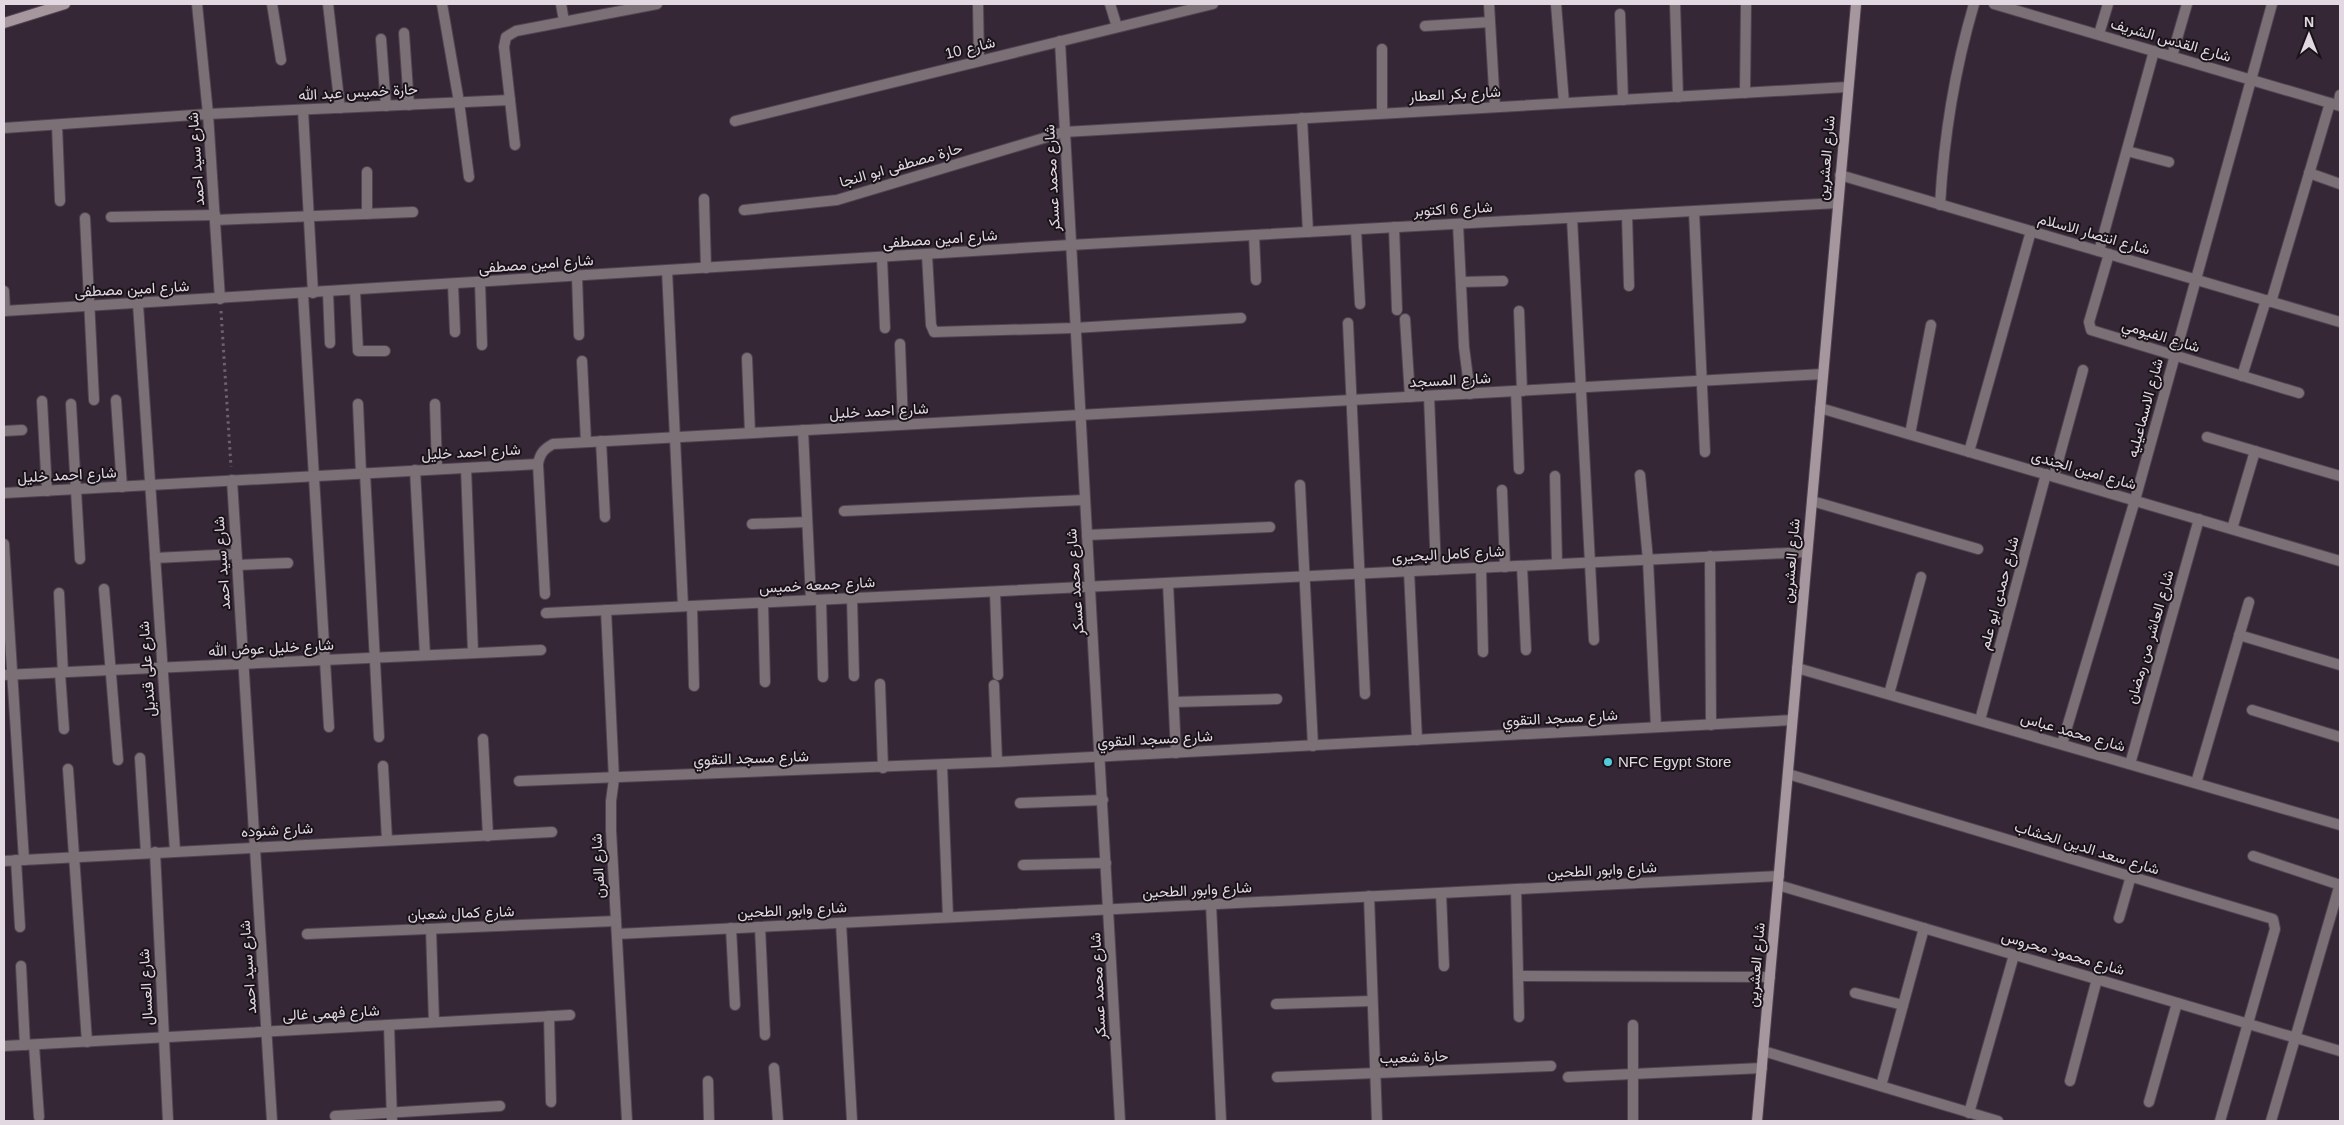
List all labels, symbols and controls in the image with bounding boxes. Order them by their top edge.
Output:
north arrow [2284,10,2334,60]
street label: شارع القدس الشريف [2108,14,2233,68]
text: N [2304,14,2314,30]
street label: شارع 10 [943,33,998,65]
street label: حارة خميس عبد الله [298,80,418,105]
street label: شارع بكر العطار [1408,83,1502,107]
street label: شارع سيد احمد [184,111,210,206]
street label: شارع العشرين [1813,115,1841,201]
street label: شارع محمد عسكر [1040,124,1066,233]
street label: حارة مصطفى ابو النجا [837,139,965,192]
street label: شارع 6 اكتوبر [1412,198,1493,222]
street label: شارع انتصار الاسلام [2036,209,2152,261]
street label: شارع امين مصطفى [882,226,998,254]
street label: شارع امين مصطفى [478,251,594,279]
street label: شارع امين مصطفى [74,277,190,303]
street label: شارع الفيومي [2119,316,2202,360]
street label: شارع الاسماعيليه [2123,356,2169,460]
street label: شارع المسجد [1409,369,1491,393]
street label: شارع احمد خليل [829,399,929,425]
street label: شارع احمد خليل [421,440,521,466]
street label: شارع امين الجندى [2029,446,2139,496]
street label: شارع احمد خليل [17,463,117,489]
street label: شارع سيد احمد [210,515,236,610]
street label: شارع العشرين [1778,518,1806,604]
street label: شارع محمد عسكر [1062,528,1090,637]
street label: شارع حمدى ابو علم [1975,534,2025,652]
street label: شارع كامل البحيرى [1391,542,1505,568]
street label: شارع العاشر من رمضان [2122,568,2180,707]
street label: شارع جمعه خميس [759,573,876,599]
street label: شارع على قنديل [135,620,161,717]
street label: شارع خليل عوض الله [208,636,334,662]
street label: شارع مسجد التقوي [1502,706,1619,734]
street label: شارع محمد عباس [2018,708,2128,758]
street label: شارع مسجد التقوي [1097,727,1214,755]
street label: شارع مسجد التقوي [693,747,809,773]
place label: NFC Egypt Store [1618,753,1731,770]
marker: NFC Egypt Store [1602,756,1614,768]
street label: شارع سعد الدين الخشاب [2012,817,2162,881]
street label: شارع شنوده [241,819,314,843]
street label: شارع الفرن [587,833,611,899]
street label: شارع وابور الطحين [1547,858,1658,884]
street label: شارع وابور الطحين [1142,878,1253,904]
street label: شارع وابور الطحين [737,898,848,924]
street label: شارع كمال شعبان [407,902,515,926]
street label: شارع سيد احمد [236,919,262,1014]
street label: شارع العشرين [1743,922,1771,1008]
street label: شارع محمود محروس [1999,927,2127,981]
street label: شارع محمد عسكر [1086,932,1112,1041]
street label: شارع العسال [135,948,159,1026]
street label: شارع فهمى غالى [282,1001,380,1027]
street label: حارة شعيب [1379,1047,1449,1067]

